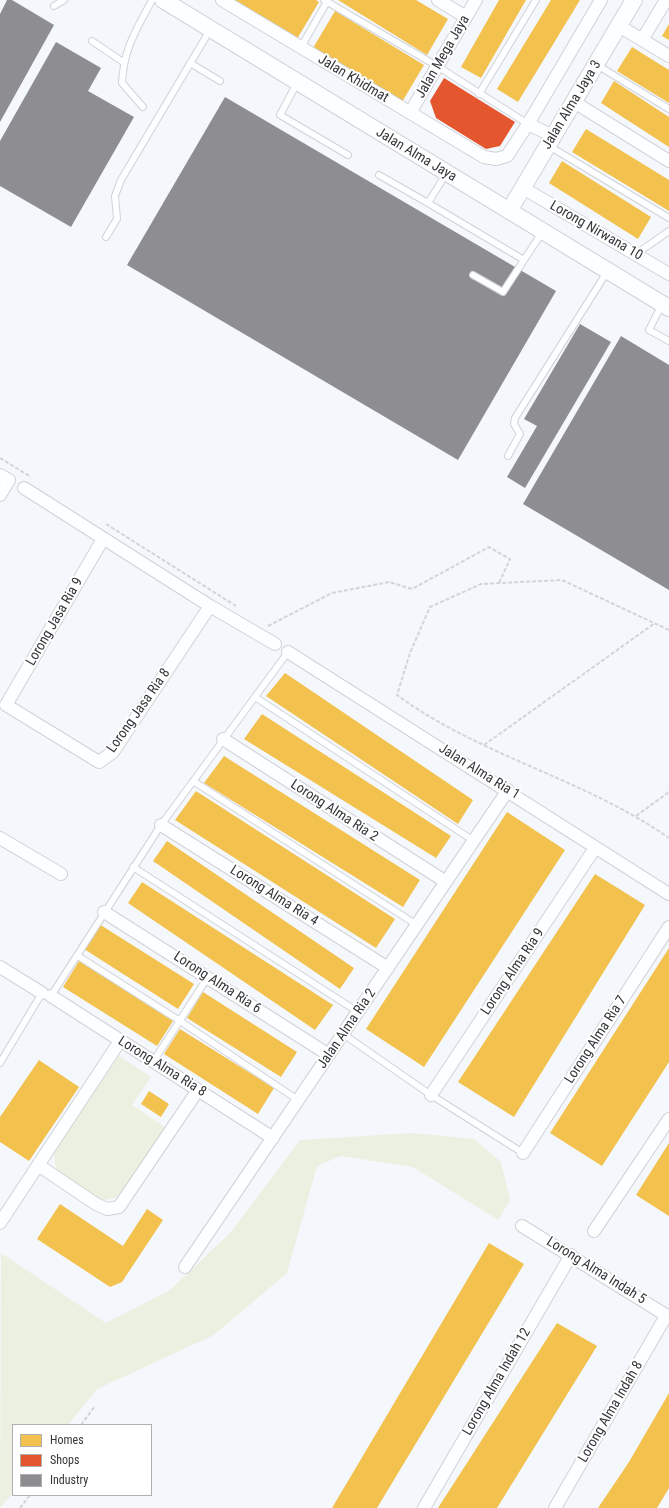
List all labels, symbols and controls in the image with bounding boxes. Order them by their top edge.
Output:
street label: Jalan Mega Jaya [412,12,474,102]
street label: Jalan Khidmat [315,51,391,107]
street label: Jalan Alma Jaya 3 [539,57,605,153]
street label: Jalan Alma Jaya [373,124,459,186]
street label: Lorong Nirwana 10 [547,198,645,264]
street label: Lorong Jasa Ria 9 [23,575,87,669]
street label: Lorong Jasa Ria 8 [104,666,174,756]
street label: Jalan Alma Ria 1 [435,740,523,804]
street label: Lorong Alma Ria 2 [287,776,381,846]
street label: Lorong Alma Ria 4 [227,862,321,930]
street label: Lorong Alma Ria 9 [478,925,548,1019]
street label: Lorong Alma Ria 6 [170,948,264,1018]
street label: Jalan Alma Ria 2 [314,986,380,1072]
street label: Lorong Alma Ria 7 [561,993,631,1087]
street label: Lorong Alma Ria 8 [115,1033,209,1101]
street label: Lorong Alma Indah 5 [543,1234,649,1308]
street label: Lorong Alma Indah 12 [459,1325,535,1439]
street label: Lorong Alma Indah 8 [575,1358,647,1466]
legend [12,1424,152,1496]
text: Homes [50,1433,84,1447]
text: Shops [50,1453,79,1467]
text: Industry [50,1473,88,1487]

